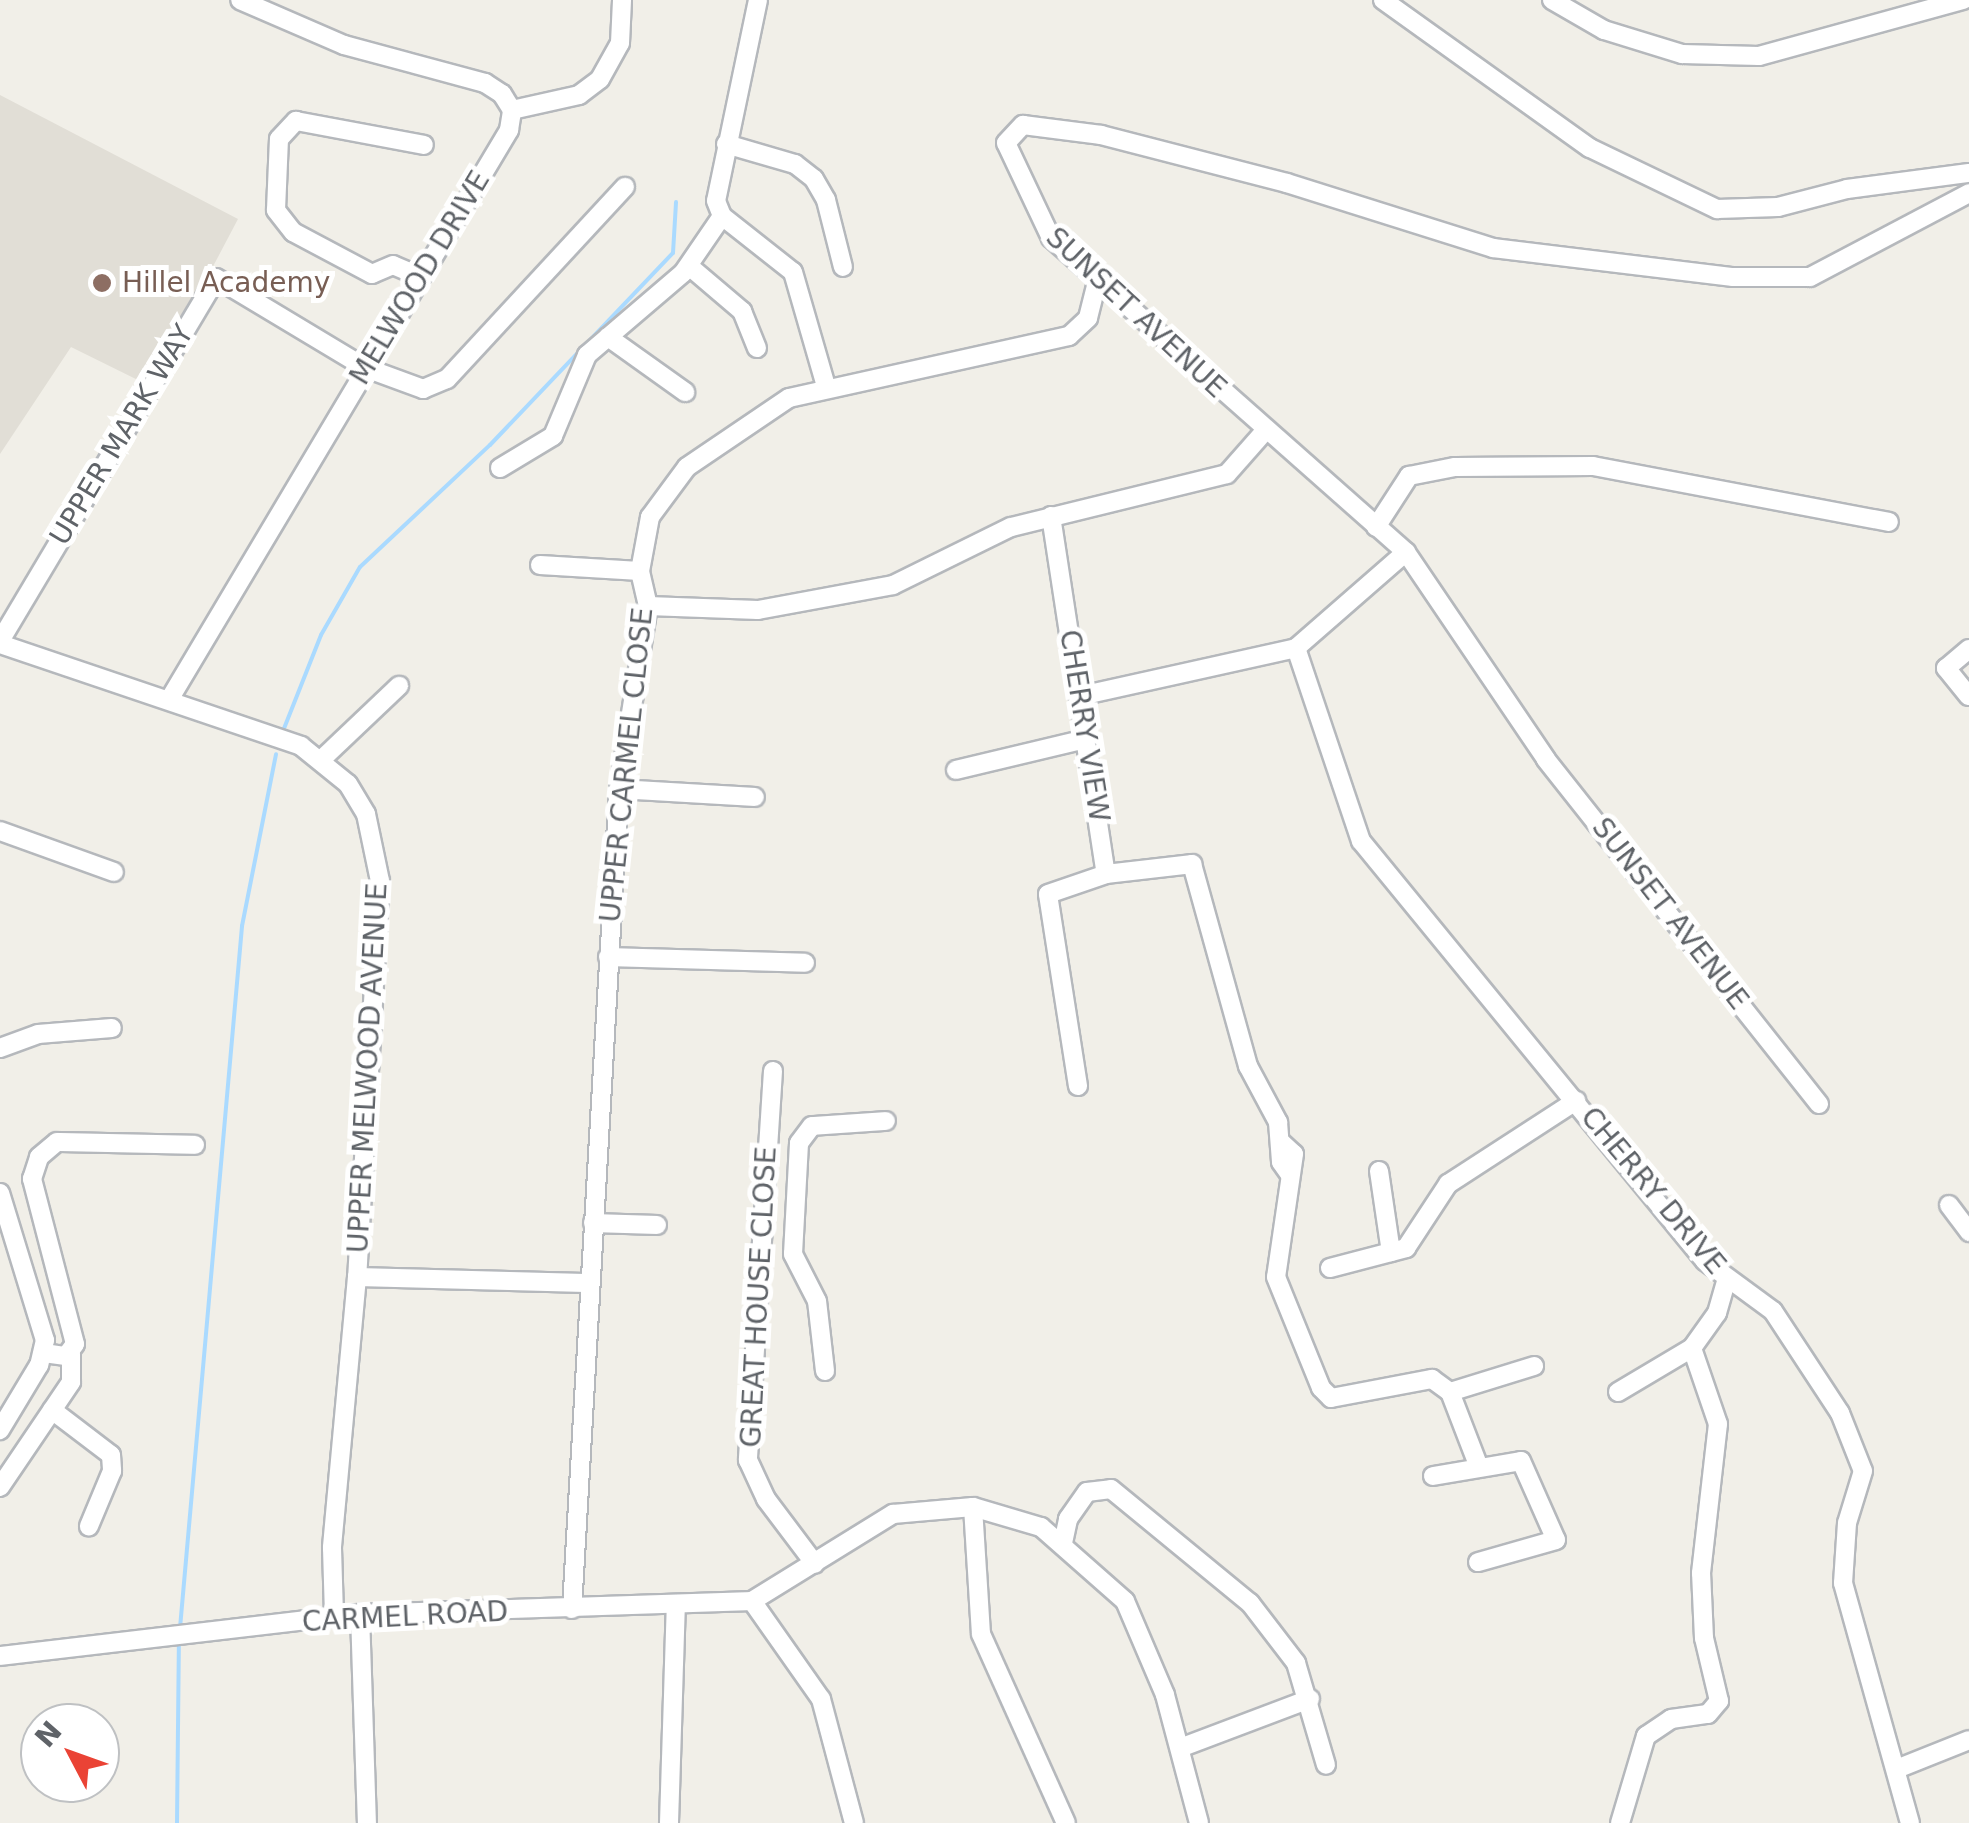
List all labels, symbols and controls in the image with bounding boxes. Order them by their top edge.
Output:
street label: MELWOOD DRIVE [343,165,497,391]
street label: SUNSET AVENUE [1039,221,1233,405]
place label: Hillel Academy [122,266,330,300]
marker: Hillel Academy [91,272,113,294]
street label: UPPER MARK WAY [43,319,201,551]
street label: UPPER CARMEL CLOSE [594,606,660,924]
street label: CHERRY VIEW [1052,627,1116,825]
street label: SUNSET AVENUE [1585,811,1755,1017]
street label: UPPER MELWOOD AVENUE [342,882,394,1254]
street label: CHERRY DRIVE [1573,1101,1733,1281]
street label: GREAT HOUSE CLOSE [734,1146,784,1448]
street label: CARMEL ROAD [301,1595,509,1639]
north arrow [20,1703,120,1803]
text: N [28,1715,69,1754]

